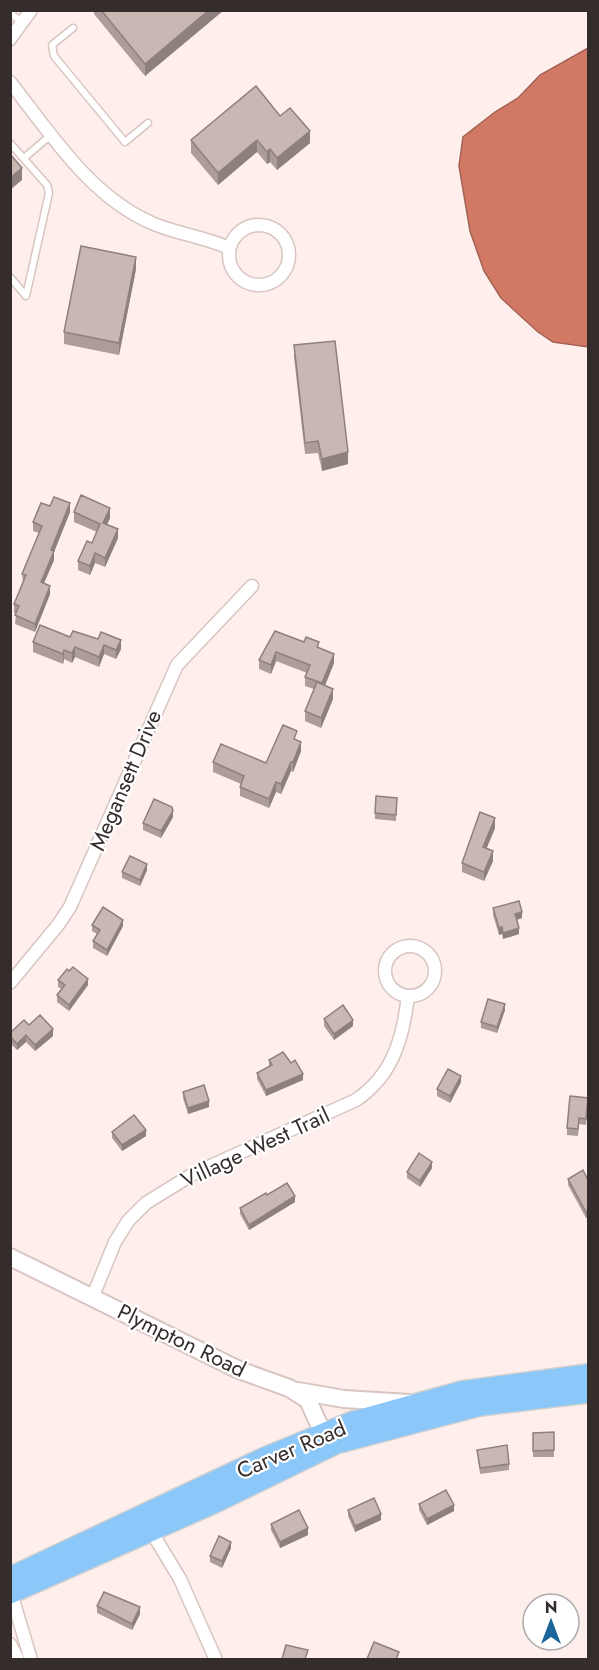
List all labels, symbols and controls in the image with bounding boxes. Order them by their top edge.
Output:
street label: Megansett Drive [81,705,169,855]
street label: Village West Trail [175,1099,335,1195]
street label: Plympton Road [112,1295,252,1385]
street label: Carver Road [231,1412,351,1486]
north arrow [521,1592,581,1652]
text: N [545,1596,557,1619]

